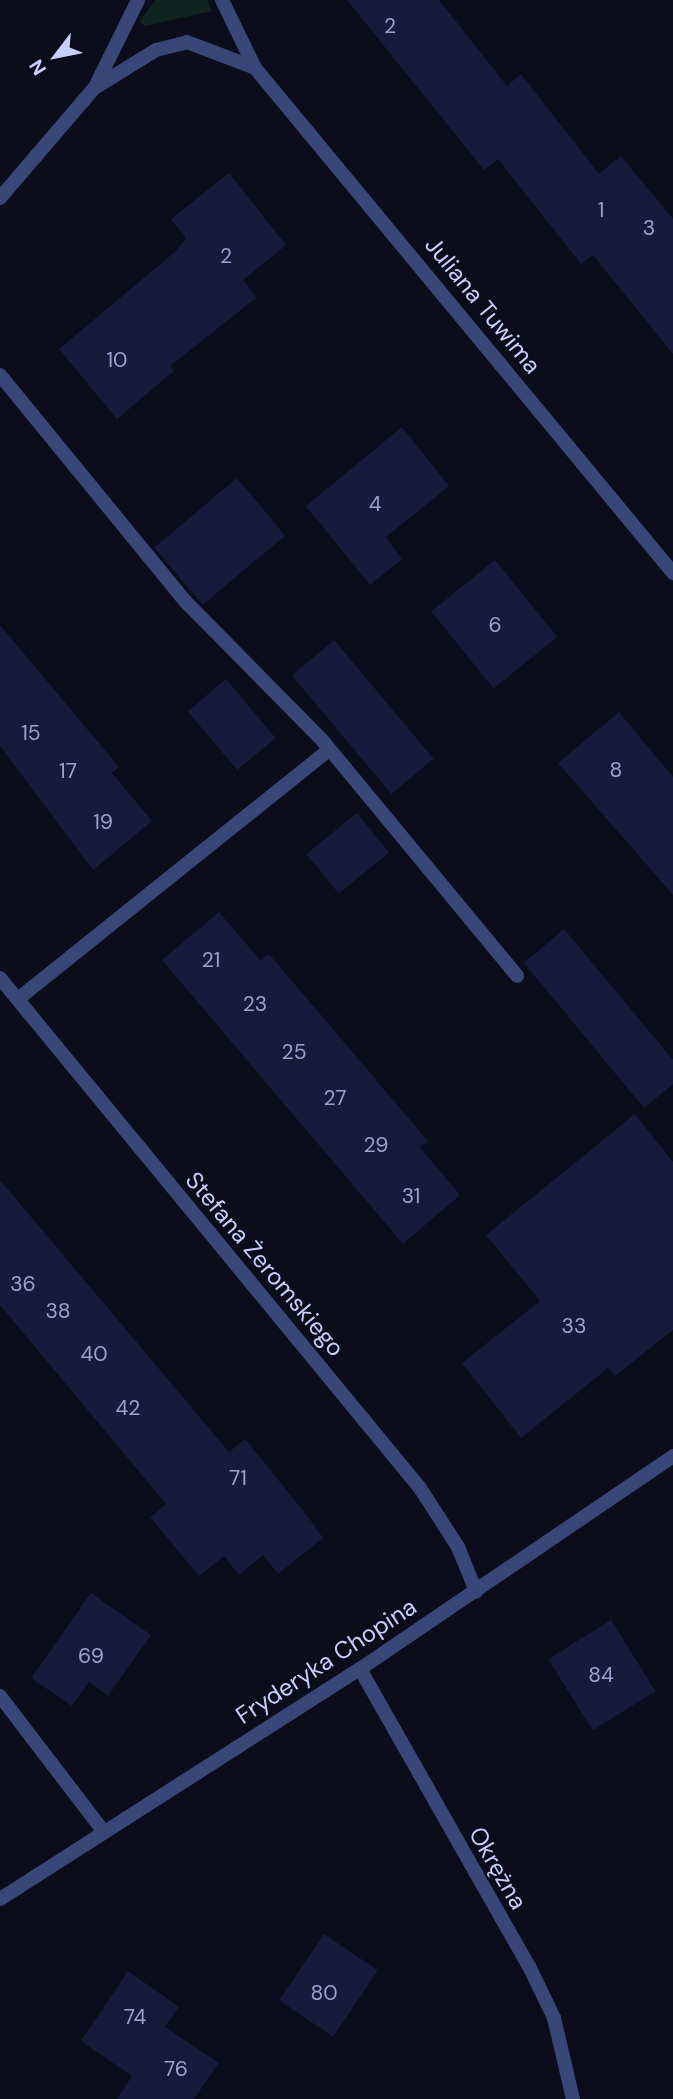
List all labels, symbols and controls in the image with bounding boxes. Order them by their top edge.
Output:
house number: 2 [384,13,396,39]
north arrow [21,21,91,91]
text: N [23,55,52,80]
house number: 1 [598,197,604,223]
house number: 3 [643,215,655,241]
street label: Juliana Tuwima [419,231,547,379]
house number: 2 [220,243,232,269]
house number: 10 [107,347,127,373]
house number: 4 [369,491,381,517]
house number: 6 [488,612,502,638]
house number: 15 [21,720,41,746]
house number: 8 [610,757,622,783]
house number: 17 [59,758,77,784]
house number: 19 [93,809,113,835]
house number: 21 [202,947,220,973]
house number: 23 [243,991,267,1017]
house number: 25 [282,1039,306,1065]
house number: 27 [324,1085,346,1111]
house number: 29 [363,1132,389,1158]
street label: Stefana Żeromskiego [179,1166,351,1362]
house number: 31 [402,1183,420,1209]
house number: 36 [10,1271,36,1297]
house number: 38 [45,1298,71,1324]
house number: 33 [562,1313,586,1339]
house number: 40 [80,1341,108,1367]
house number: 42 [116,1395,140,1421]
house number: 71 [229,1465,247,1491]
street label: Fryderyka Chopina [230,1592,422,1730]
house number: 69 [78,1643,104,1669]
house number: 84 [588,1662,614,1688]
street label: Okrężna [463,1822,533,1914]
house number: 80 [310,1980,338,2006]
house number: 74 [124,2004,146,2030]
house number: 76 [164,2056,188,2082]

